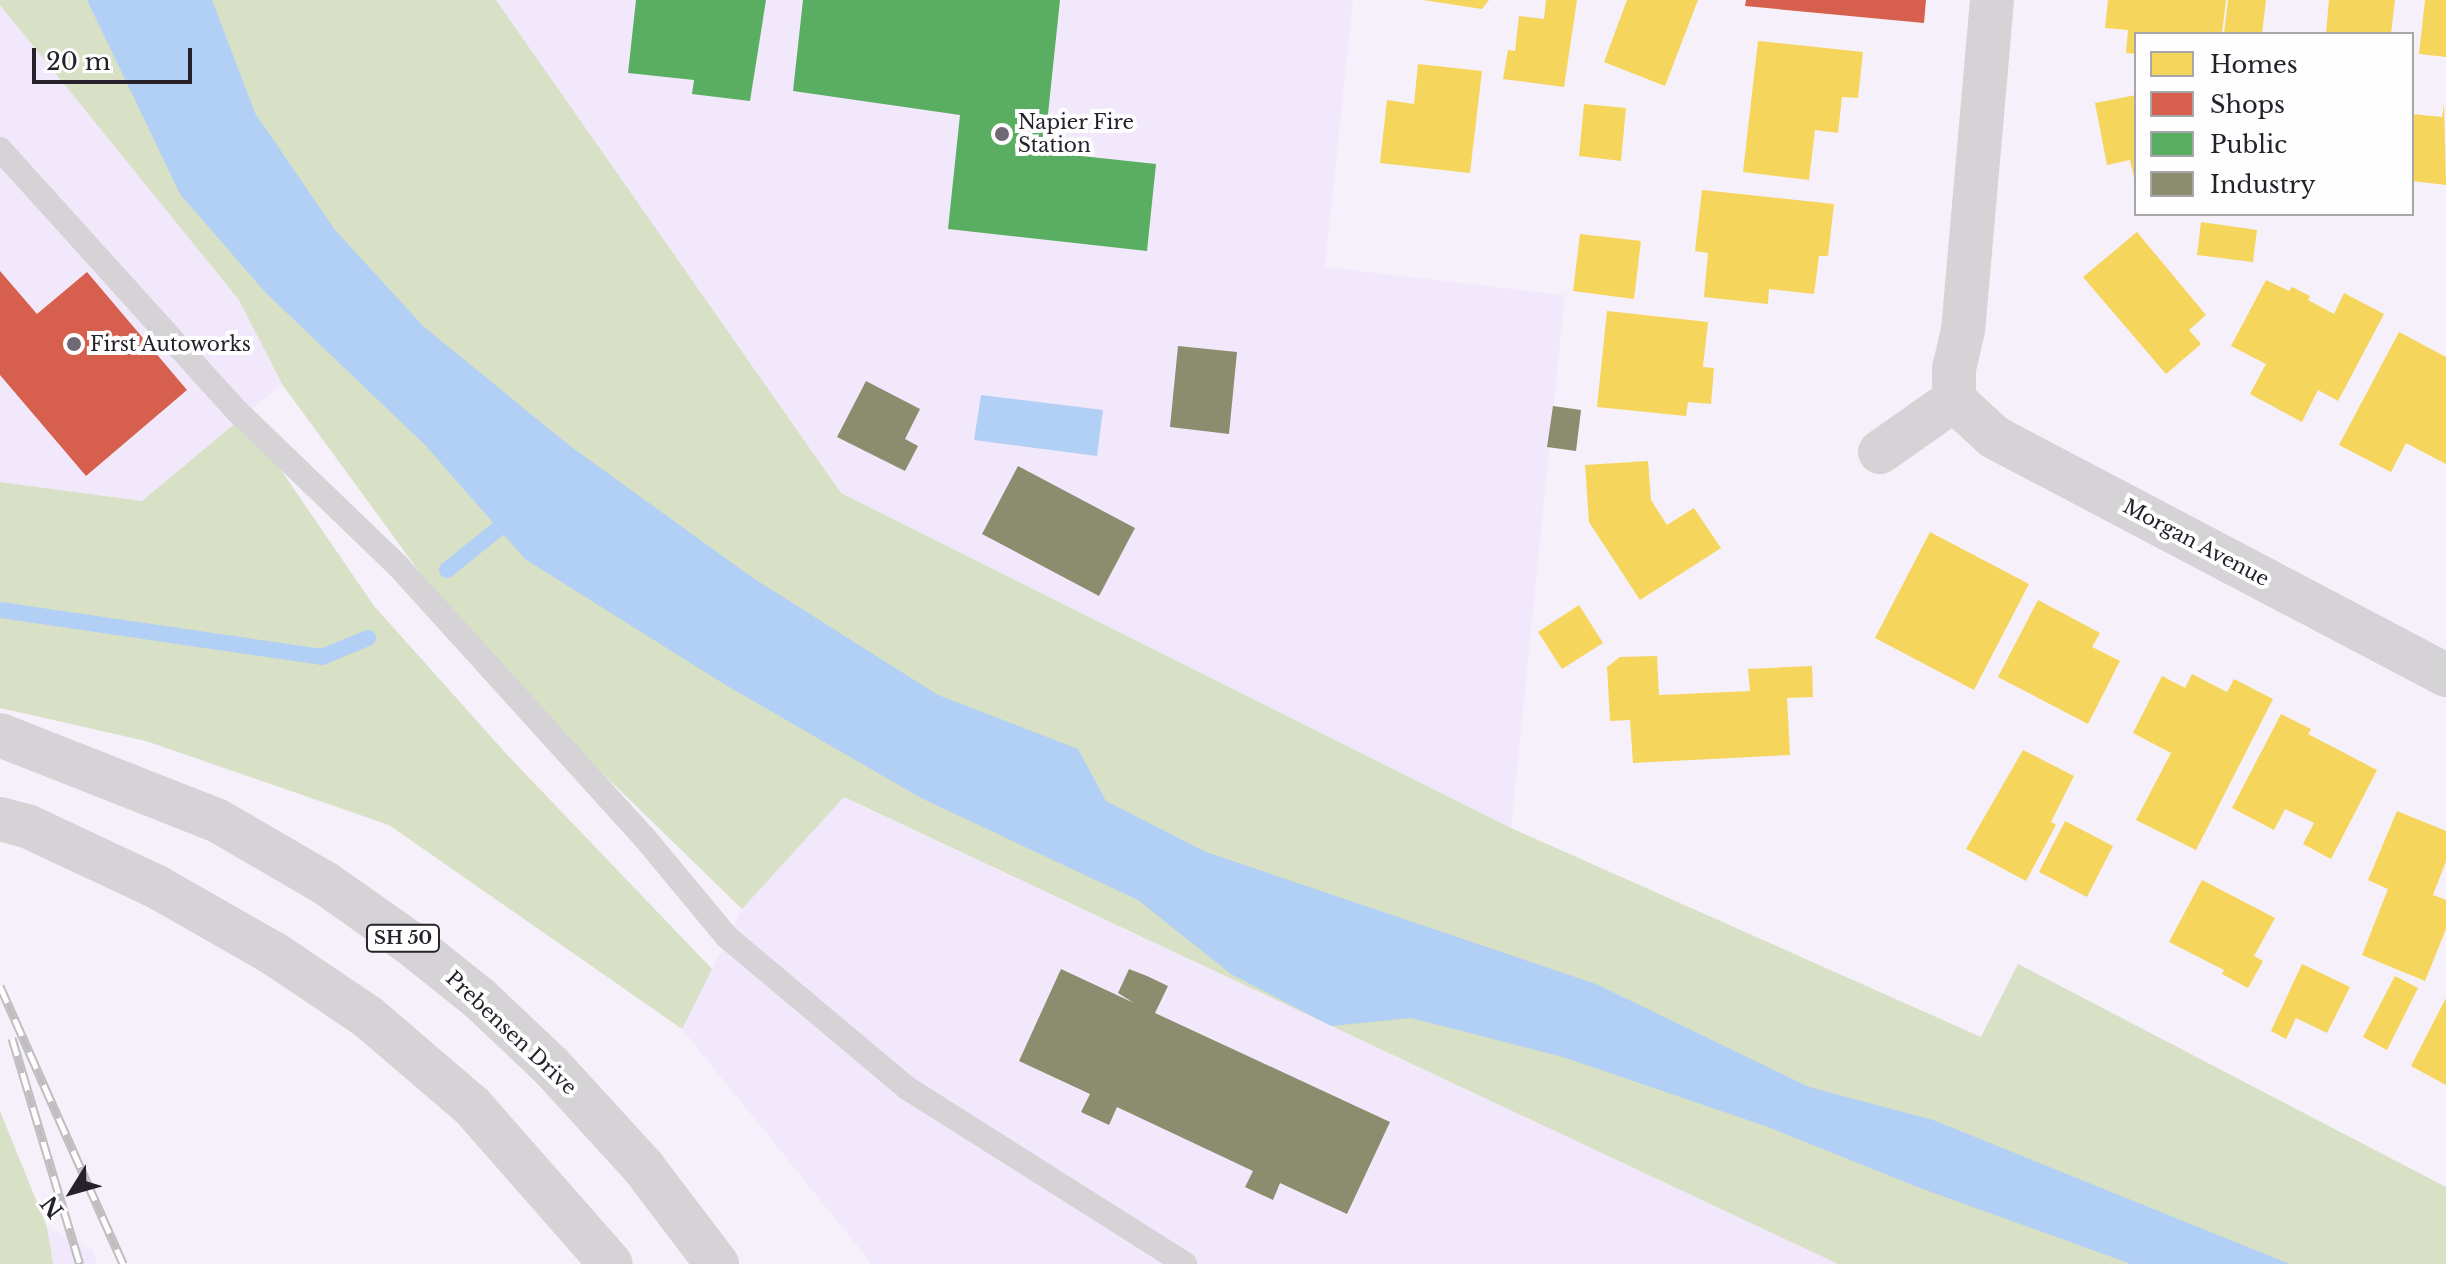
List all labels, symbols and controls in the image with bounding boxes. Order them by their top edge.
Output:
scale bar [36,32,196,82]
legend [2134,32,2414,216]
text: 20 m [46,47,111,76]
text: Homes [2210,50,2298,79]
text: Shops [2210,90,2285,119]
place label: Napier Fire Station [1018,110,1135,157]
marker: Napier Fire Station [993,125,1011,143]
text: Public [2210,130,2287,159]
text: Industry [2210,170,2316,199]
place label: First Autoworks [90,332,252,356]
marker: First Autoworks [65,335,83,353]
street label: Morgan Avenue [2119,494,2273,592]
road number: SH 50 [365,924,441,952]
street label: Prebensen Drive [441,966,581,1100]
north arrow [32,1152,112,1232]
text: N [35,1190,69,1223]

